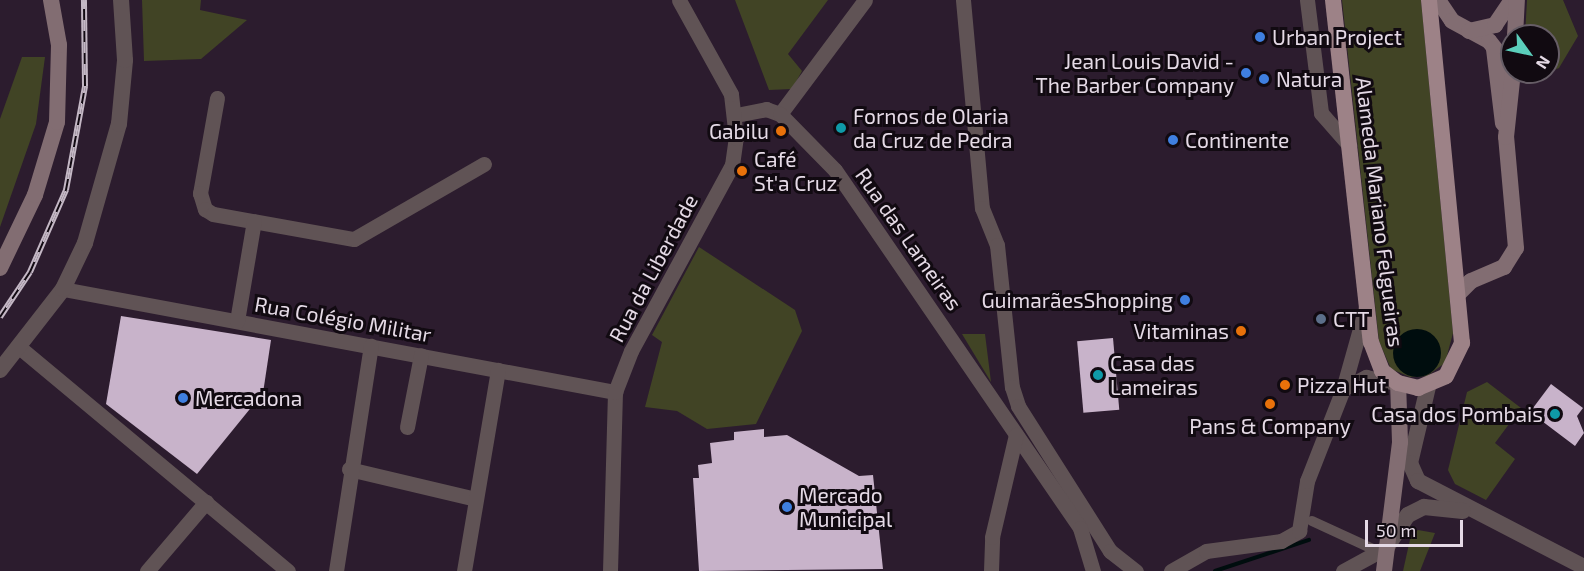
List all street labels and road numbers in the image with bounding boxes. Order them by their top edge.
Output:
street label: Alameda Mariano Felgueiras [1351,76,1409,348]
street label: Rua das Lameiras [851,163,967,315]
street label: Rua da Liberdade [603,190,703,346]
street label: Rua Colégio Militar [253,291,433,347]

